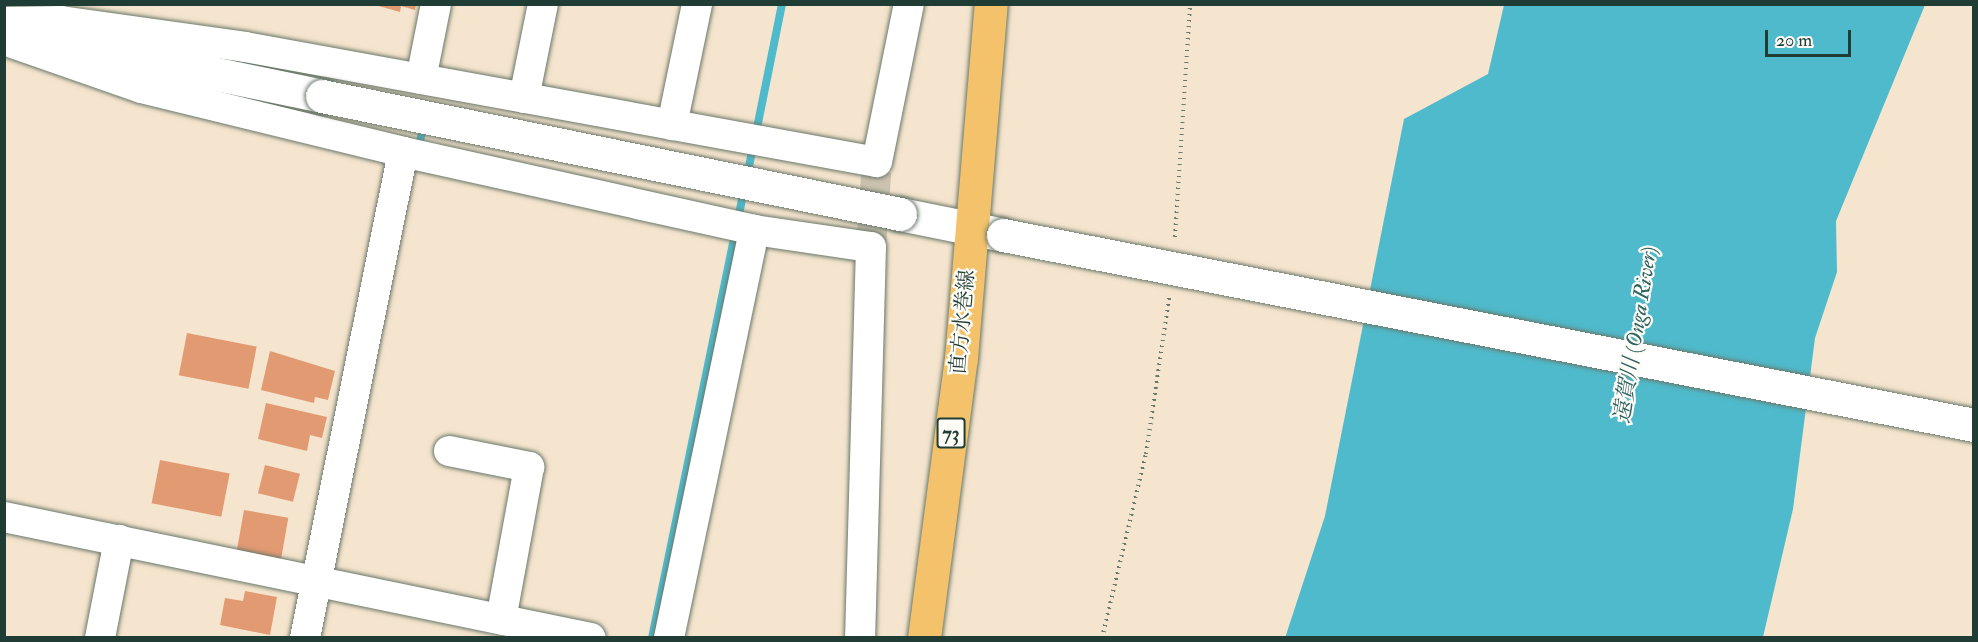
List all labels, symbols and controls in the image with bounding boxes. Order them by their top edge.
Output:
scale bar [1768,18,1854,56]
text: 20 m [1776,29,1812,52]
water label: 遠賀川 (Onga River) [1609,245,1663,425]
street label: 直方水巻線 [946,269,980,375]
road number: 73 [936,416,966,450]

